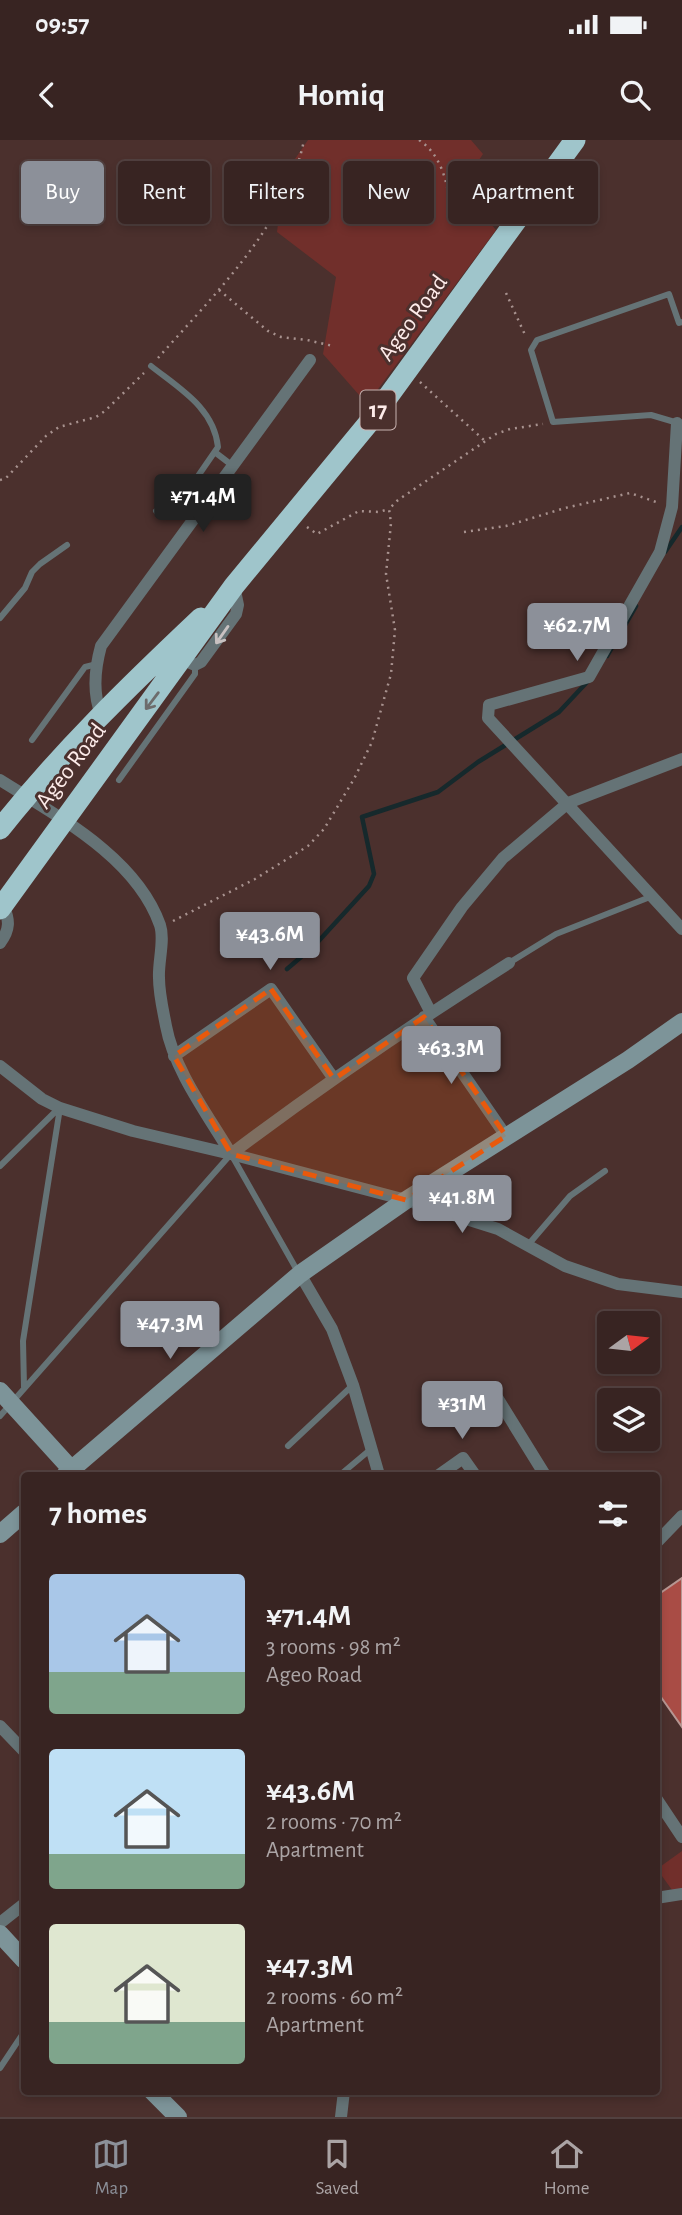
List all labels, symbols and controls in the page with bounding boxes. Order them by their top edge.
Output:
text: 09:57 [35,11,90,37]
icon: back [28,76,66,114]
icon: search [616,76,654,114]
text: Homiq [297,79,385,111]
chip: Buy [21,161,104,224]
chip: Rent [118,161,210,224]
chip: Filters [224,161,329,224]
chip: New [343,161,434,224]
chip: Apartment [448,161,598,224]
street label: Ageo Road [374,270,452,366]
road number: 17 [360,390,396,430]
pin: ¥71.4M [146,474,260,534]
text: ¥71.4M [170,485,236,508]
pin: ¥62.7M [520,603,634,663]
text: ¥62.7M [543,614,611,637]
one-way arrow [215,625,229,644]
one-way arrow [144,692,159,710]
street label: Ageo Road [31,719,111,813]
pin: ¥43.6M [213,912,327,972]
text: ¥43.6M [236,923,304,946]
pin: ¥63.3M [394,1026,508,1086]
text: ¥63.3M [418,1037,484,1060]
pin: ¥41.8M [405,1176,519,1235]
text: ¥41.8M [429,1186,495,1209]
pin: ¥47.3M [113,1302,227,1361]
north arrow [597,1311,660,1374]
map controls [597,1311,660,1451]
text: ¥47.3M [136,1312,204,1335]
pin: ¥31M [421,1382,503,1441]
button: layers [597,1388,660,1451]
text: ¥31M [438,1392,486,1415]
icon: filters [594,1495,632,1533]
text: 7 homes [49,1499,147,1529]
text: ¥71.4M [266,1601,351,1631]
icon: home [105,1602,189,1686]
text: 3 rooms · 98 m² [266,1636,401,1659]
text: Ageo Road [266,1664,362,1687]
text: ¥43.6M [266,1776,355,1806]
icon: home [105,1777,189,1861]
text: 2 rooms · 70 m² [266,1811,402,1834]
text: Apartment [266,1839,364,1862]
text: ¥47.3M [266,1951,354,1981]
icon: home [105,1952,189,2036]
text: 2 rooms · 60 m² [266,1986,403,2009]
text: Apartment [266,2014,364,2037]
tab: Map [92,2135,130,2200]
tab: Saved [315,2135,359,2200]
tab: Home [544,2135,590,2200]

